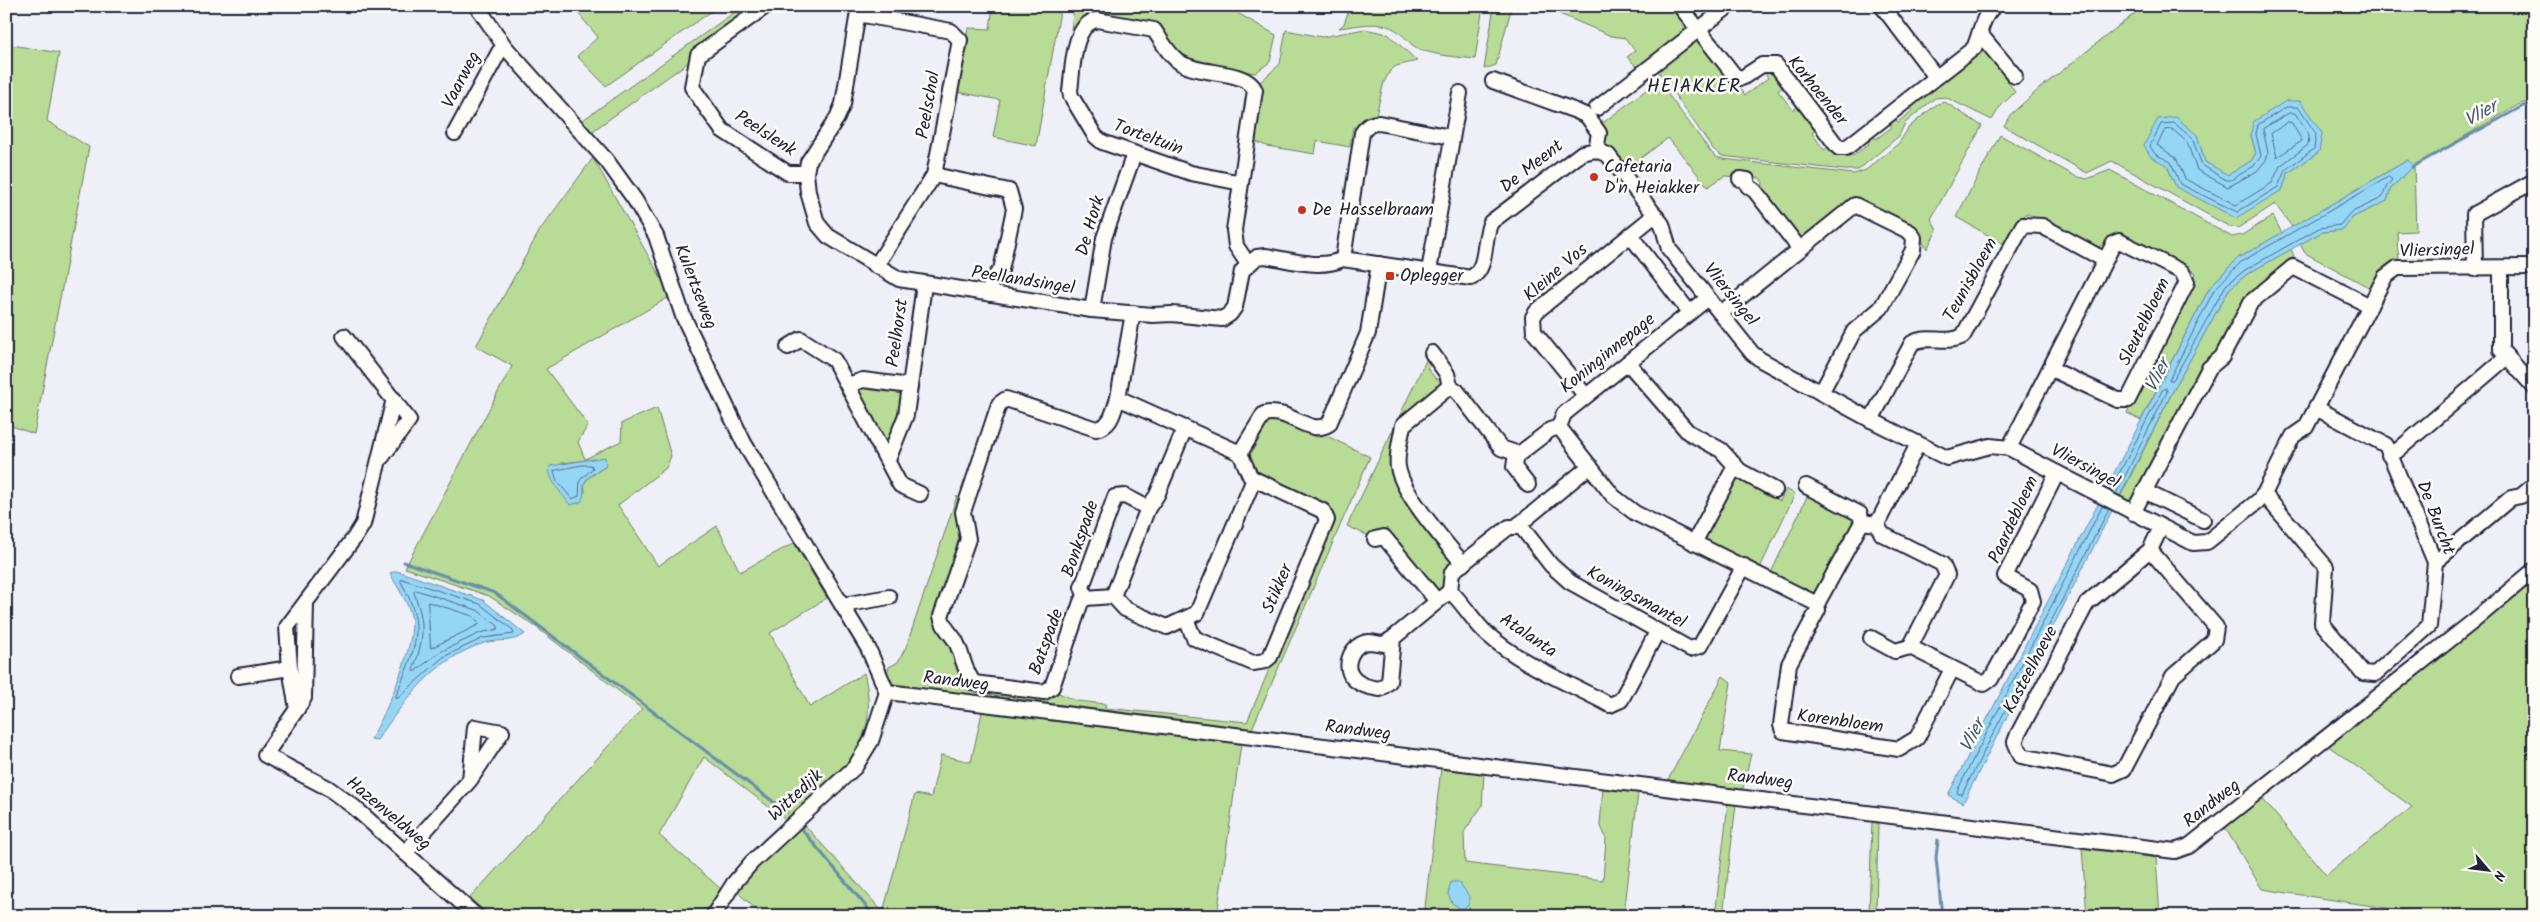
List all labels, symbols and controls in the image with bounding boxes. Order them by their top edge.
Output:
street label: Vaarweg [435,46,489,114]
street label: Korhoender [1780,50,1855,133]
street label: Peelschol [909,68,949,141]
district label: HEIAKKER [1647,72,1741,102]
water label: Vlier [2459,91,2506,135]
street label: Peelslenk [728,103,802,165]
street label: Torteltuin [1109,112,1187,164]
street label: De Meent [1494,132,1571,201]
place label: Cafetaria D'n Heiakker [1604,153,1700,203]
marker: Cafetaria D'n Heiakker [1588,171,1600,183]
street label: De Hork [1069,192,1114,260]
place label: De Hasselbraam [1312,196,1434,225]
marker: De Hasselbraam [1296,204,1308,216]
street label: Teunisbloem [1936,233,2006,327]
street label: Vliersingel [2399,235,2476,267]
street label: Kleine Vos [1517,236,1595,309]
street label: Kulertseweg [665,240,725,334]
street label: Vliersingel [1695,257,1765,334]
street label: Peellandsingel [969,259,1077,304]
place label: Oplegger [1400,262,1464,291]
marker: Oplegger [1384,270,1396,282]
street label: Sleutelbloem [2111,273,2179,371]
street label: Peelhorst [879,296,917,369]
street label: Koninginnepage [1554,306,1662,402]
water label: Vlier [2137,351,2181,398]
street label: Vliersingel [2045,437,2125,498]
street label: Paardebloem [1981,471,2047,569]
street label: De Burcht [2408,477,2463,560]
street label: Bonkspade [1054,497,1108,581]
street label: Stikker [1255,559,1302,618]
street label: Koningsmantel [1581,559,1692,638]
street label: Batspade [1022,605,1072,679]
street label: Atalanta [1493,606,1563,666]
street label: Kasteelhoeve [1996,621,2066,719]
street label: Randweg [921,664,991,700]
street label: Korenbloem [1795,702,1885,742]
water label: Vlier [1952,711,1996,758]
street label: Randweg [1323,713,1393,749]
street label: Wittedijk [762,762,831,829]
street label: Randweg [1725,762,1795,798]
street label: Hazenveldweg [339,769,437,859]
street label: Randweg [2177,772,2247,836]
north arrow [2462,844,2512,894]
text: N [2487,867,2510,885]

